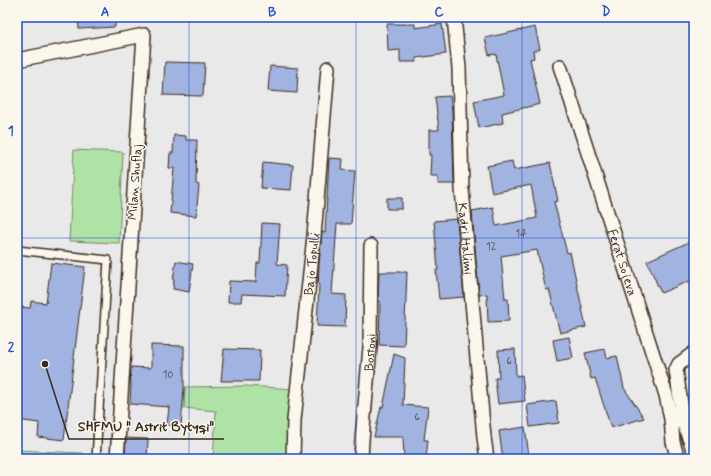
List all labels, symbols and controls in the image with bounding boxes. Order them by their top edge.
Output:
text: A [101,4,109,21]
text: B [268,4,277,21]
text: C [434,4,444,21]
text: D [602,4,611,21]
text: 1 [8,123,14,140]
street label: Milan Shuflaj [124,144,147,221]
street label: Kadri Halimi [453,202,477,275]
house number: 14 [515,227,527,241]
street label: Ferat Sojeva [603,227,640,298]
street label: Bajo Topulli [301,231,324,296]
house number: 12 [486,240,497,254]
street label: Bostoni [361,334,380,372]
text: 2 [8,339,15,356]
house number: 6 [506,354,512,368]
house number: 10 [162,368,174,382]
house number: 6 [414,410,420,424]
callout: SHFMU " Astrit Bytyqi" [69,413,224,439]
text: SHFMU " Astrit Bytyqi" [78,418,215,436]

